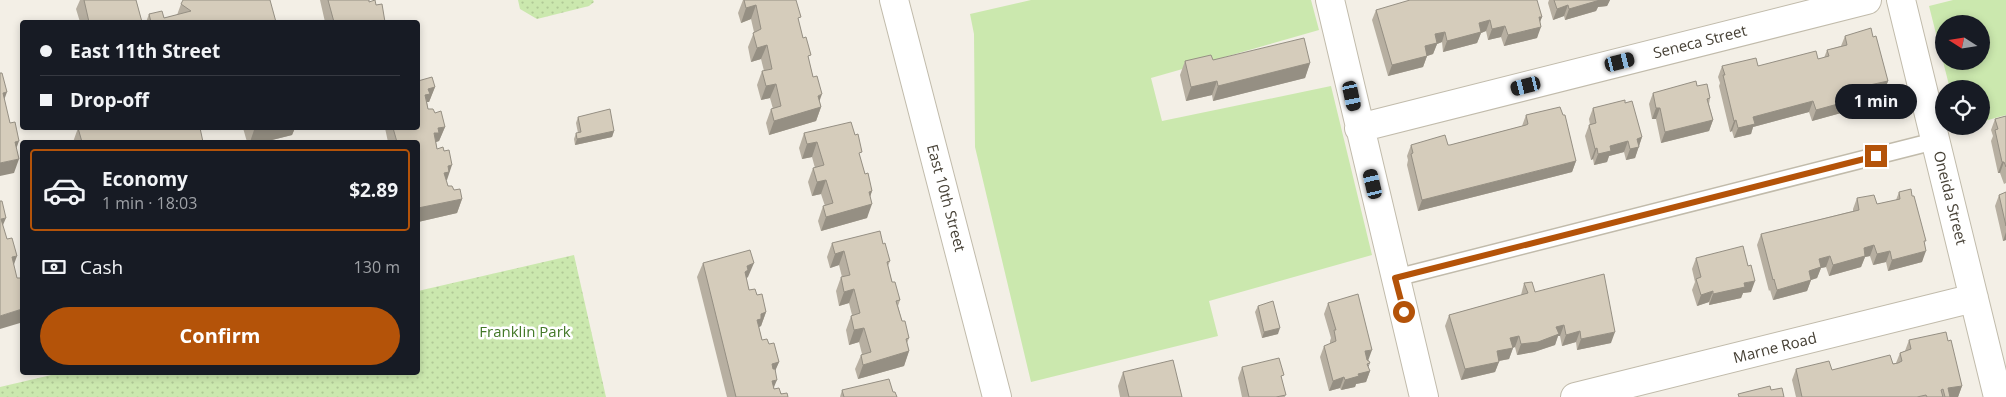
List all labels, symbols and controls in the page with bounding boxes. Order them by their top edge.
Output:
north arrow [1935,15,1990,70]
map controls [1935,15,1990,135]
street label: Seneca Street [1651,20,1749,62]
text: East 11th Street [70,38,220,64]
car [1603,51,1636,73]
car [1509,75,1542,97]
car [1341,80,1362,112]
button: locate [1935,80,1990,135]
callout: 1 min [1835,84,1917,118]
text: Drop-off [70,87,149,113]
text: 1 min [1854,90,1898,112]
street label: East 10th Street [923,142,971,254]
route end [1865,145,1887,167]
street label: Oneida Street [1930,149,1972,247]
text: Economy [102,166,188,192]
icon: car [42,168,87,213]
car [1362,168,1383,200]
text: $2.89 [349,177,398,203]
text: 1 min · 18:03 [102,192,197,214]
icon: cash [40,253,68,281]
text: Cash [80,254,123,280]
text: 130 m [354,256,400,278]
route start [1393,301,1415,323]
button: Confirm [40,307,400,365]
park label: Franklin Park [479,321,571,341]
street label: Marne Road [1731,327,1819,367]

